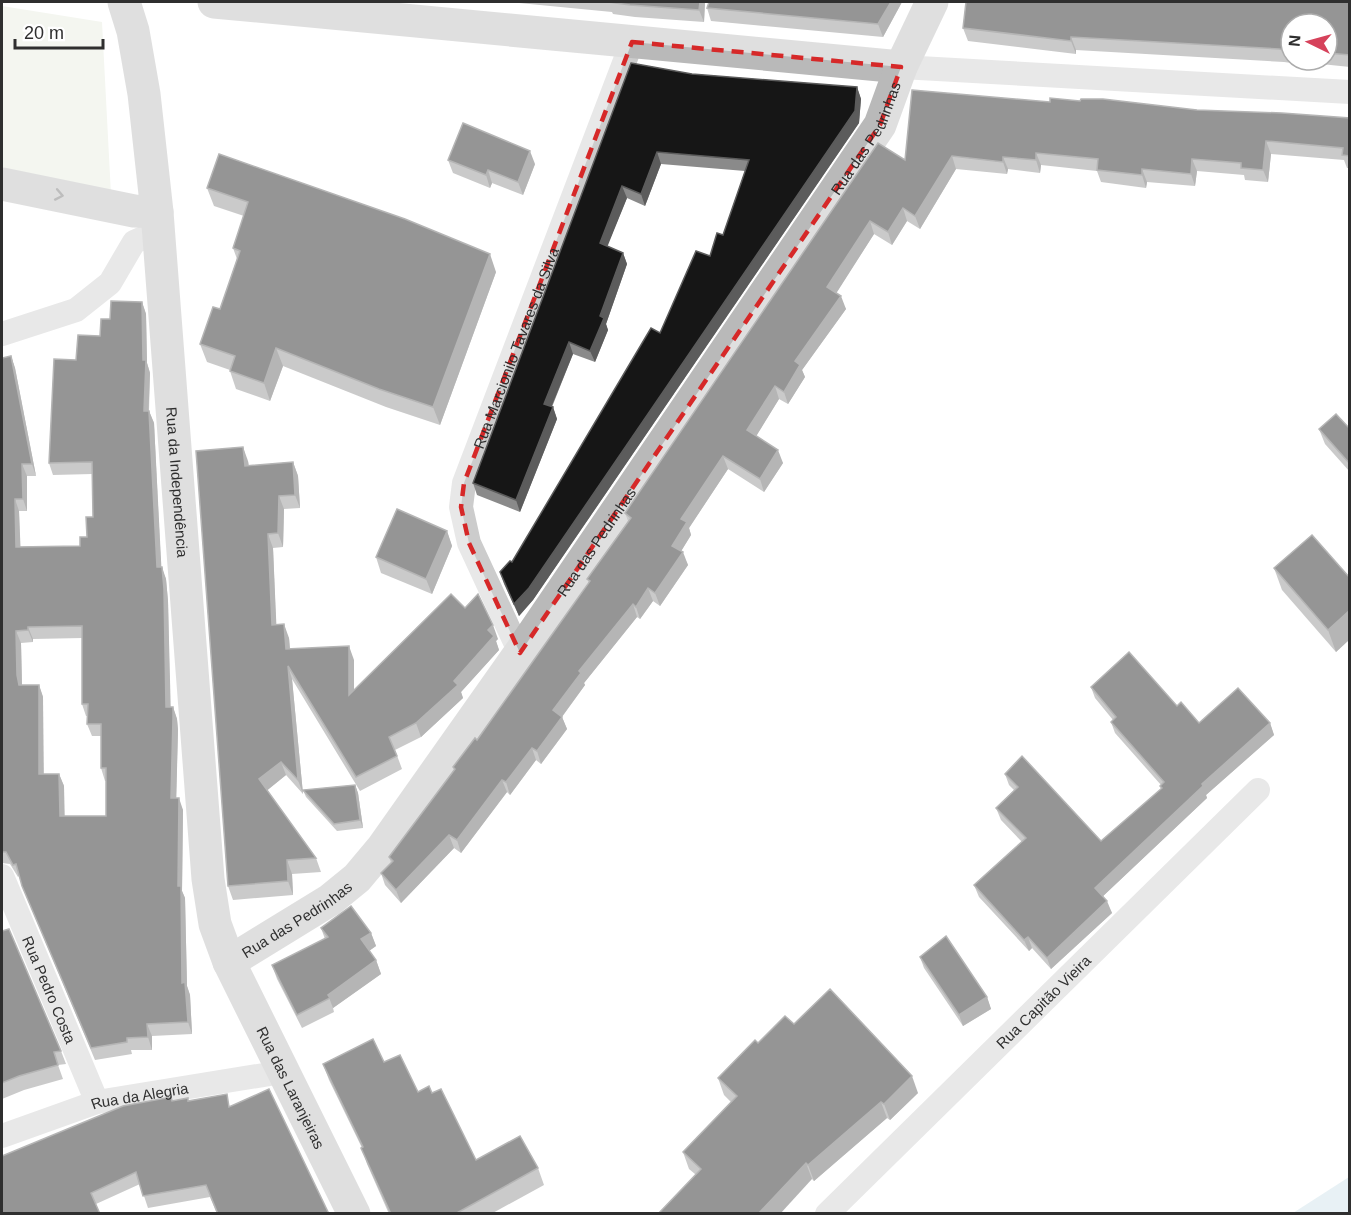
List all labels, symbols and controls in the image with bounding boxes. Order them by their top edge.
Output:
scale bar [15,12,104,50]
north arrow [1279,12,1339,72]
text: 20 m [24,23,64,43]
text: N [1286,34,1304,47]
street label: Rua das Pedrinhas [827,79,903,198]
one-way arrow [54,188,64,201]
street label: Rua Marcionilo Tavares da Silva [469,244,562,451]
street label: Rua da Independência [163,406,192,559]
street label: Rua das Pedrinhas [553,484,639,599]
street label: Rua das Pedrinhas [238,877,355,961]
street label: Rua Pedro Costa [20,933,80,1046]
street label: Rua Capitão Vieira [992,951,1094,1052]
street label: Rua das Laranjeiras [254,1023,329,1151]
street label: Rua da Alegria [88,1079,190,1112]

